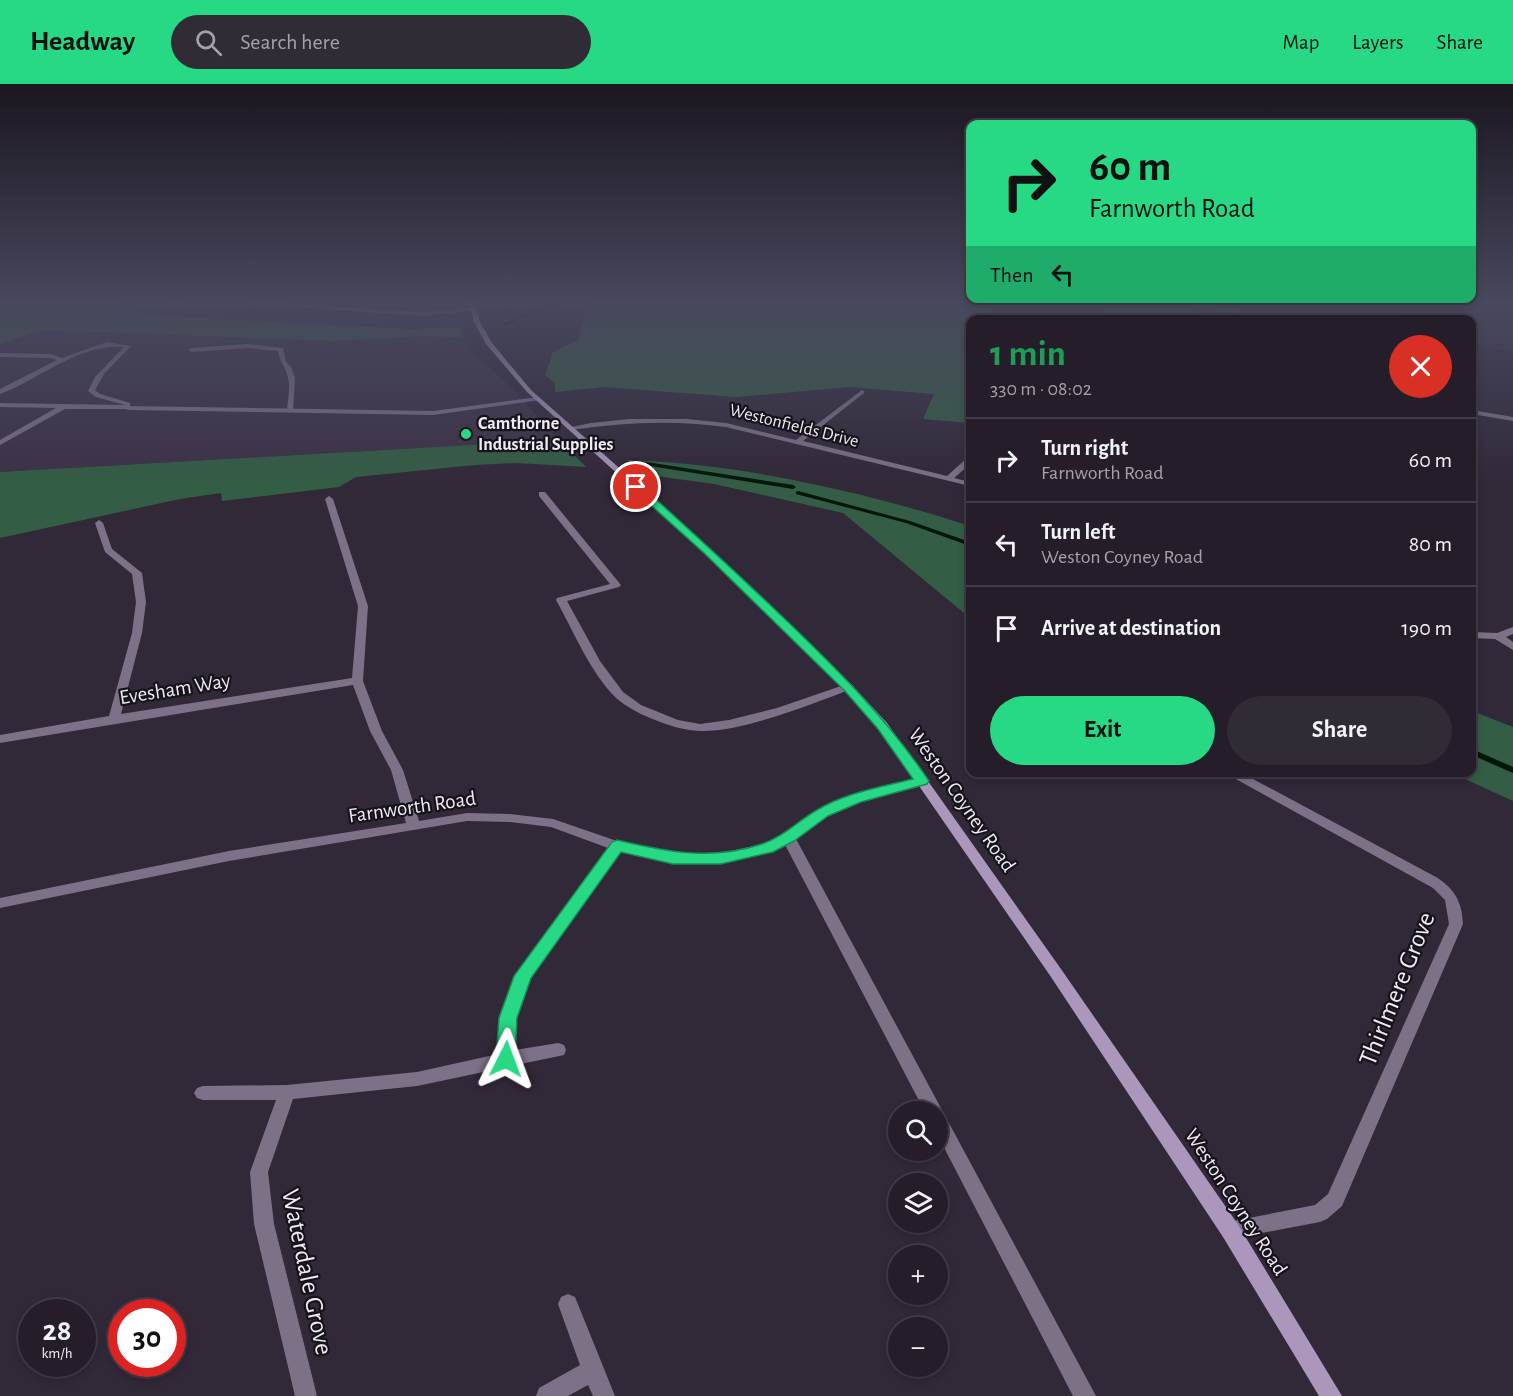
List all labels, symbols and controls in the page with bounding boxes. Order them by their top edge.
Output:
search box [171,15,591,69]
icon: search [192,26,225,59]
text: Headway [30,28,135,56]
text: Search here [240,31,340,53]
text: Map [1283,32,1319,53]
text: Layers [1352,32,1403,53]
text: Share [1436,32,1483,53]
icon: right [990,144,1068,222]
text: 60 m [1089,146,1171,188]
text: Farnworth Road [1089,195,1255,222]
icon: left [1046,258,1079,291]
text: Then [990,264,1034,286]
button: close [1389,335,1452,398]
text: 1 min [990,336,1066,372]
text: 330 m · 08:02 [990,379,1092,399]
street label: Westonfields Drive [727,401,861,451]
place label: Camthorne Industrial Supplies [478,415,614,454]
marker: Camthorne Industrial Supplies [459,427,473,441]
text: Turn right [1041,437,1128,459]
icon: right [990,444,1023,477]
text: 60 m [1409,449,1452,471]
pin [610,461,661,512]
text: Farnworth Road [1041,463,1164,483]
icon: arrive [619,470,652,503]
text: Turn left [1041,521,1115,543]
icon: left [990,528,1023,561]
text: 80 m [1409,533,1452,555]
text: Weston Coyney Road [1041,547,1203,567]
icon: arrive [990,612,1023,645]
text: Arrive at destination [1041,617,1221,639]
text: 190 m [1401,617,1452,639]
street label: Evesham Way [118,670,232,708]
button: Exit [990,696,1215,765]
button: Share [1227,696,1452,765]
street label: Weston Coyney Road [905,724,1020,876]
street label: Farnworth Road [347,788,477,826]
street label: Thirlmere Grove [1354,909,1440,1069]
position arrow [474,1027,538,1091]
map controls [888,1101,948,1377]
button: search [888,1101,948,1161]
street label: Weston Coyney Road [1181,1125,1291,1279]
button: layers [888,1173,948,1233]
street label: Waterdale Grove [277,1187,337,1357]
button: + [888,1245,948,1305]
speed limit sign: 30 [108,1299,186,1377]
text: 28 [43,1316,71,1346]
button: − [888,1317,948,1377]
text: km/h [42,1346,72,1361]

